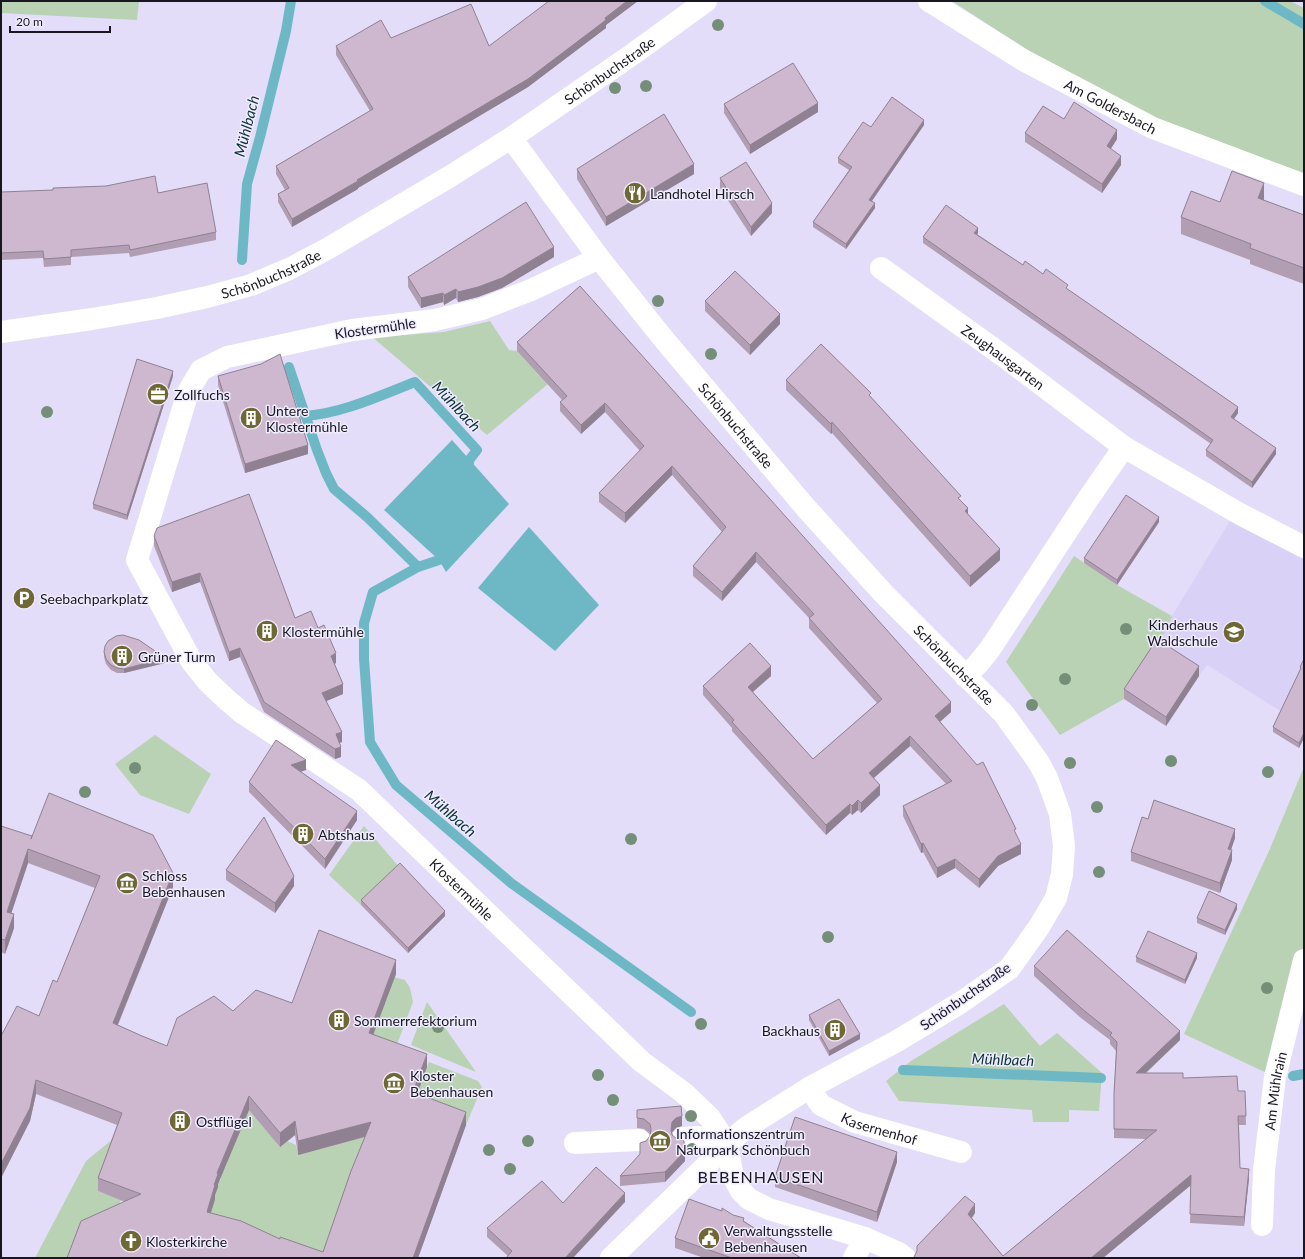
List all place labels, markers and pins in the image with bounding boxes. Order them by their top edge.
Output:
restaurant icon: Landhotel Hirsch [622,180,648,206]
place label: Landhotel Hirsch [650,185,754,202]
office icon: Zollfuchs [145,381,171,407]
place label: Zollfuchs [174,386,230,403]
place label: Untere Klostermühle [266,402,348,435]
building icon: Untere Klostermühle [238,405,264,431]
parking icon: Seebachparkplatz [11,585,37,611]
place label: Seebachparkplatz [40,590,148,607]
place label: Kinderhaus Waldschule [1147,616,1218,649]
building icon: Klostermühle [254,618,280,644]
school or university icon: Kinderhaus Waldschule [1221,619,1247,645]
place label: Klostermühle [282,623,364,640]
building icon: Grüner Turm [109,643,135,669]
place label: Grüner Turm [138,648,215,665]
building icon: Abtshaus [290,821,316,847]
place label: Abtshaus [318,826,375,843]
place label: Schloss Bebenhausen [142,867,225,900]
museum icon: Schloss Bebenhausen [114,870,140,896]
building icon: Sommerrefektorium [326,1007,352,1033]
place label: Sommerrefektorium [354,1012,477,1029]
building icon: Backhaus [822,1017,848,1043]
place label: Backhaus [762,1022,820,1039]
place label: Kloster Bebenhausen [410,1067,493,1100]
museum icon: Kloster Bebenhausen [381,1070,407,1096]
building icon: Ostflügel [167,1108,193,1134]
place label: Ostflügel [196,1113,252,1130]
place label: Informationszentrum Naturpark Schönbuch [676,1125,810,1158]
museum icon: Informationszentrum Naturpark Schönbuch [647,1128,673,1154]
place label: Verwaltungsstelle Bebenhausen [724,1222,833,1255]
public building icon: Verwaltungsstelle Bebenhausen [696,1225,722,1251]
church icon: Klosterkirche [118,1228,144,1254]
place label: Klosterkirche [146,1233,227,1250]

